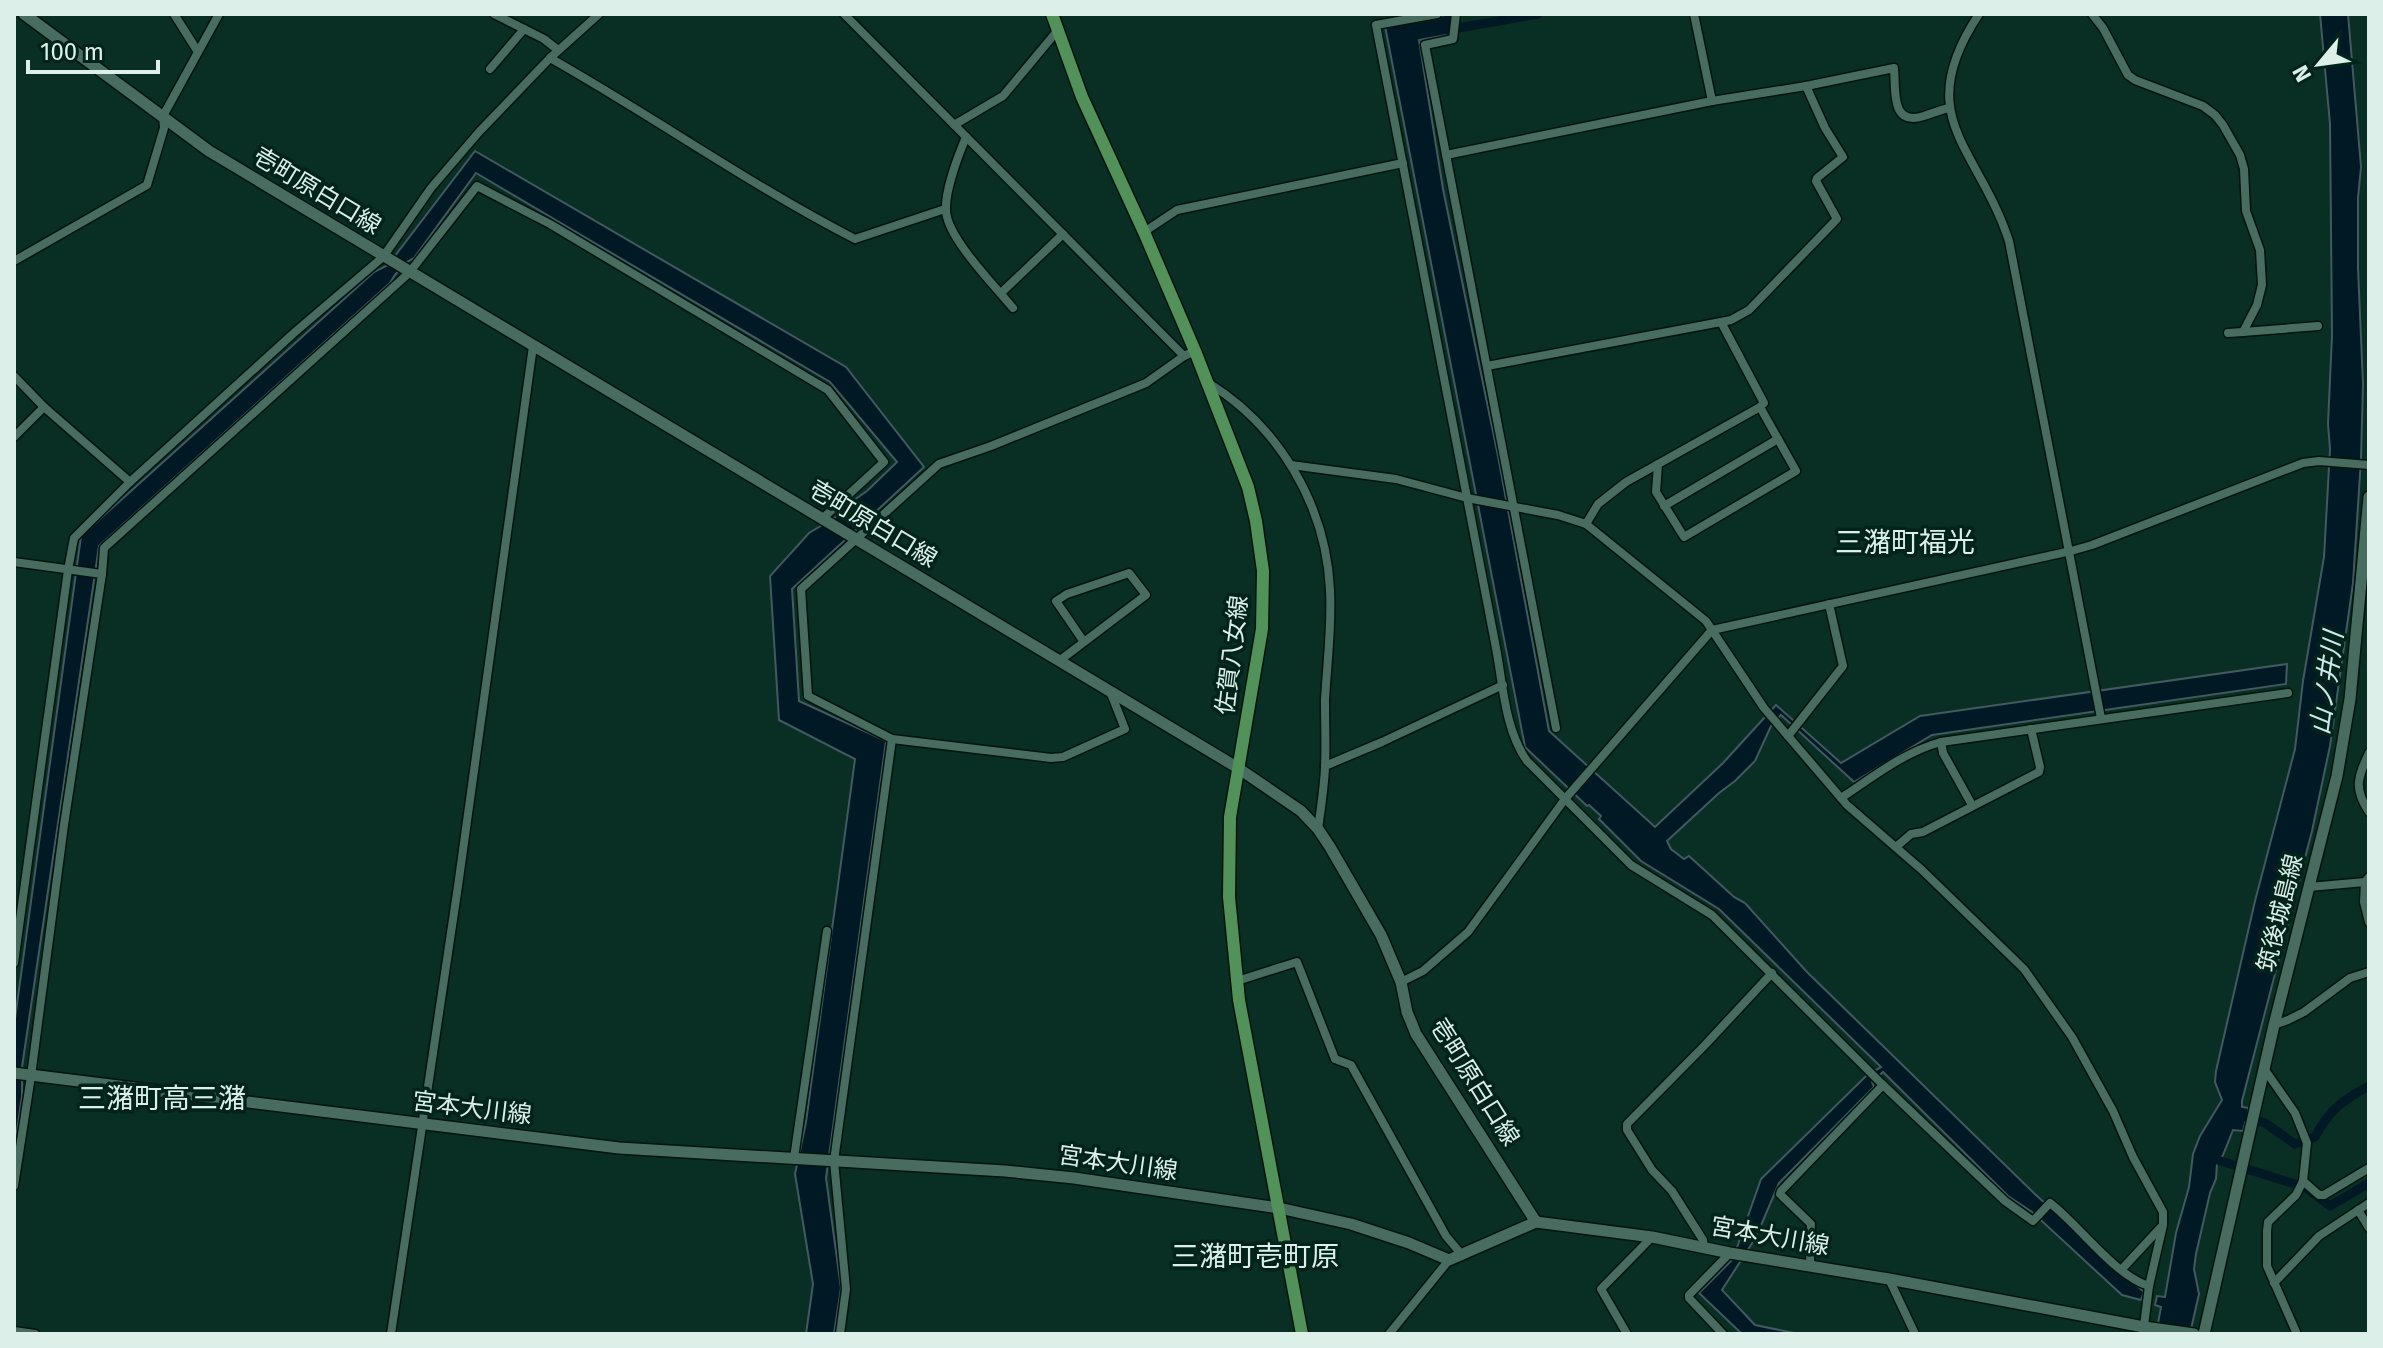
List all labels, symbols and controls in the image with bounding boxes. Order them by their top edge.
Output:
scale bar [28,24,158,74]
north arrow [2279,24,2359,104]
text: 100 m [40,38,104,66]
text: N [2287,61,2317,86]
street label: 壱町原白口線 [248,142,386,240]
street label: 壱町原白口線 [804,475,942,573]
district label: 三潴町福光 [1835,526,1975,559]
street label: 佐賀八女線 [1211,594,1253,716]
water label: 山ノ井川 [2304,626,2350,737]
street label: 筑後城島線 [2252,851,2308,975]
street label: 壱町原白口線 [1425,1014,1525,1150]
district label: 三潴町高三潴 [78,1082,246,1115]
street label: 宮本大川線 [411,1087,533,1129]
street label: 宮本大川線 [1057,1141,1179,1185]
street label: 宮本大川線 [1708,1212,1832,1260]
district label: 三潴町壱町原 [1171,1240,1339,1273]

